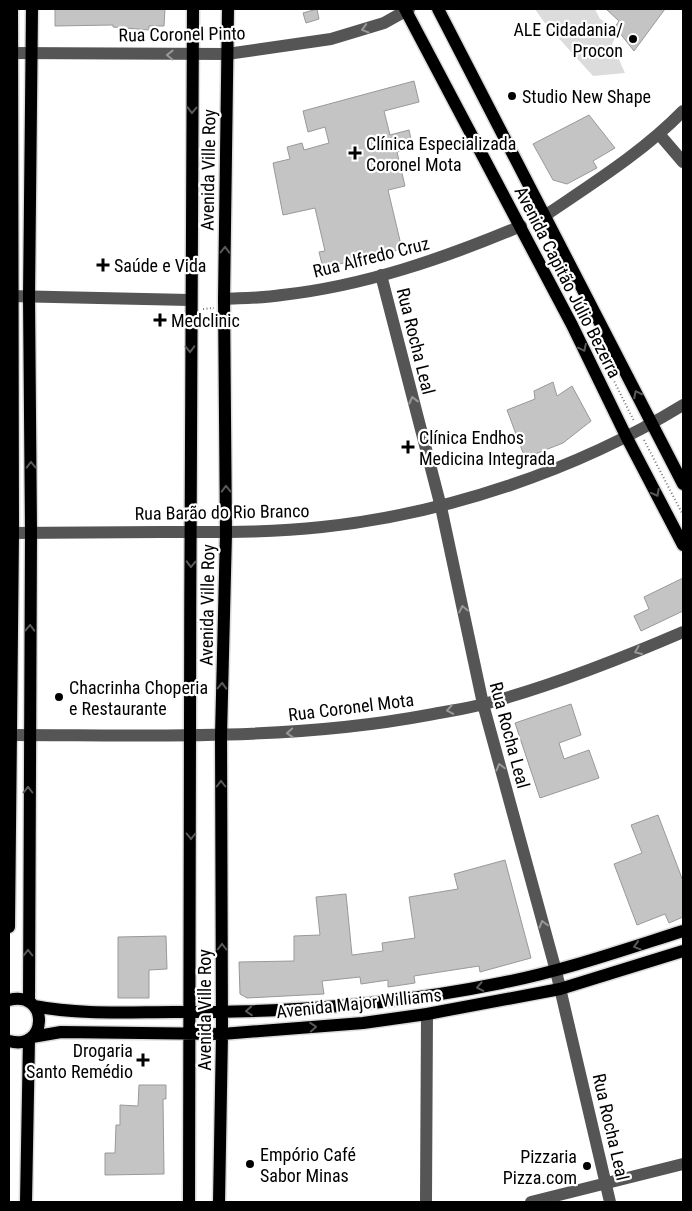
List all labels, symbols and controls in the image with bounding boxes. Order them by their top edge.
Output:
place label: ALE Cidadania/ Procon [513,19,623,61]
street label: Rua Coronel Pinto [118,22,246,46]
one-way arrow [361,23,369,33]
marker: ALE Cidadania/ Procon [627,33,639,45]
one-way arrow [166,50,174,60]
place label: Studio New Shape [522,86,651,107]
marker: Studio New Shape [506,90,518,102]
one-way arrow [187,106,197,114]
street label: Avenida Ville Roy [196,109,220,231]
place label: Clínica Especializada Coronel Mota [366,133,516,175]
marker: Clínica Especializada Coronel Mota [348,146,362,160]
street label: Avenida Capitão Júlio Bezerra [511,183,625,381]
street label: Rua Alfredo Cruz [311,232,432,282]
one-way arrow [220,246,230,254]
place label: Saúde e Vida [114,255,207,276]
marker: Saúde e Vida [96,258,110,272]
street label: Rua Rocha Leal [393,286,439,396]
place label: Medclinic [171,310,240,331]
marker: Medclinic [153,313,167,327]
one-way arrow [577,343,587,352]
one-way arrow [185,346,195,353]
one-way arrow [633,390,643,399]
one-way arrow [409,396,419,404]
place label: Clínica Endhos Medicina Integrada [419,427,555,469]
marker: Clínica Endhos Medicina Integrada [401,440,415,454]
one-way arrow [25,461,36,469]
one-way arrow [220,484,231,492]
one-way arrow [650,488,660,497]
street label: Rua Barão do Rio Branco [134,500,310,524]
street label: Avenida Ville Roy [195,544,219,666]
one-way arrow [186,560,197,568]
one-way arrow [458,604,468,613]
one-way arrow [25,624,35,632]
one-way arrow [634,645,643,656]
place label: Chacrinha Choperia e Restaurante [69,677,208,719]
street label: Rua Rocha Leal [486,680,534,790]
one-way arrow [217,682,228,690]
street label: Rua Coronel Mota [287,689,415,725]
marker: Chacrinha Choperia e Restaurante [53,691,65,703]
one-way arrow [446,705,455,715]
one-way arrow [285,727,293,738]
one-way arrow [495,762,506,771]
one-way arrow [216,780,226,788]
one-way arrow [23,786,33,794]
one-way arrow [186,832,196,840]
one-way arrow [538,919,549,928]
one-way arrow [633,940,641,950]
one-way arrow [217,943,227,950]
one-way arrow [23,949,33,956]
street label: Avenida Ville Roy [194,949,215,1071]
one-way arrow [475,982,484,992]
street label: Avenida Major Williams [275,984,443,1022]
one-way arrow [245,1006,253,1017]
one-way arrow [310,1021,318,1032]
place label: Drogaria Santo Remédio [26,1040,133,1082]
marker: Drogaria Santo Remédio [137,1054,149,1066]
street label: Rua Rocha Leal [588,1071,634,1183]
place label: Empório Café Sabor Minas [260,1144,356,1186]
place label: Pizzaria Pizza.com [503,1146,577,1188]
marker: Empório Café Sabor Minas [244,1158,256,1170]
marker: Pizzaria Pizza.com [581,1160,593,1172]

